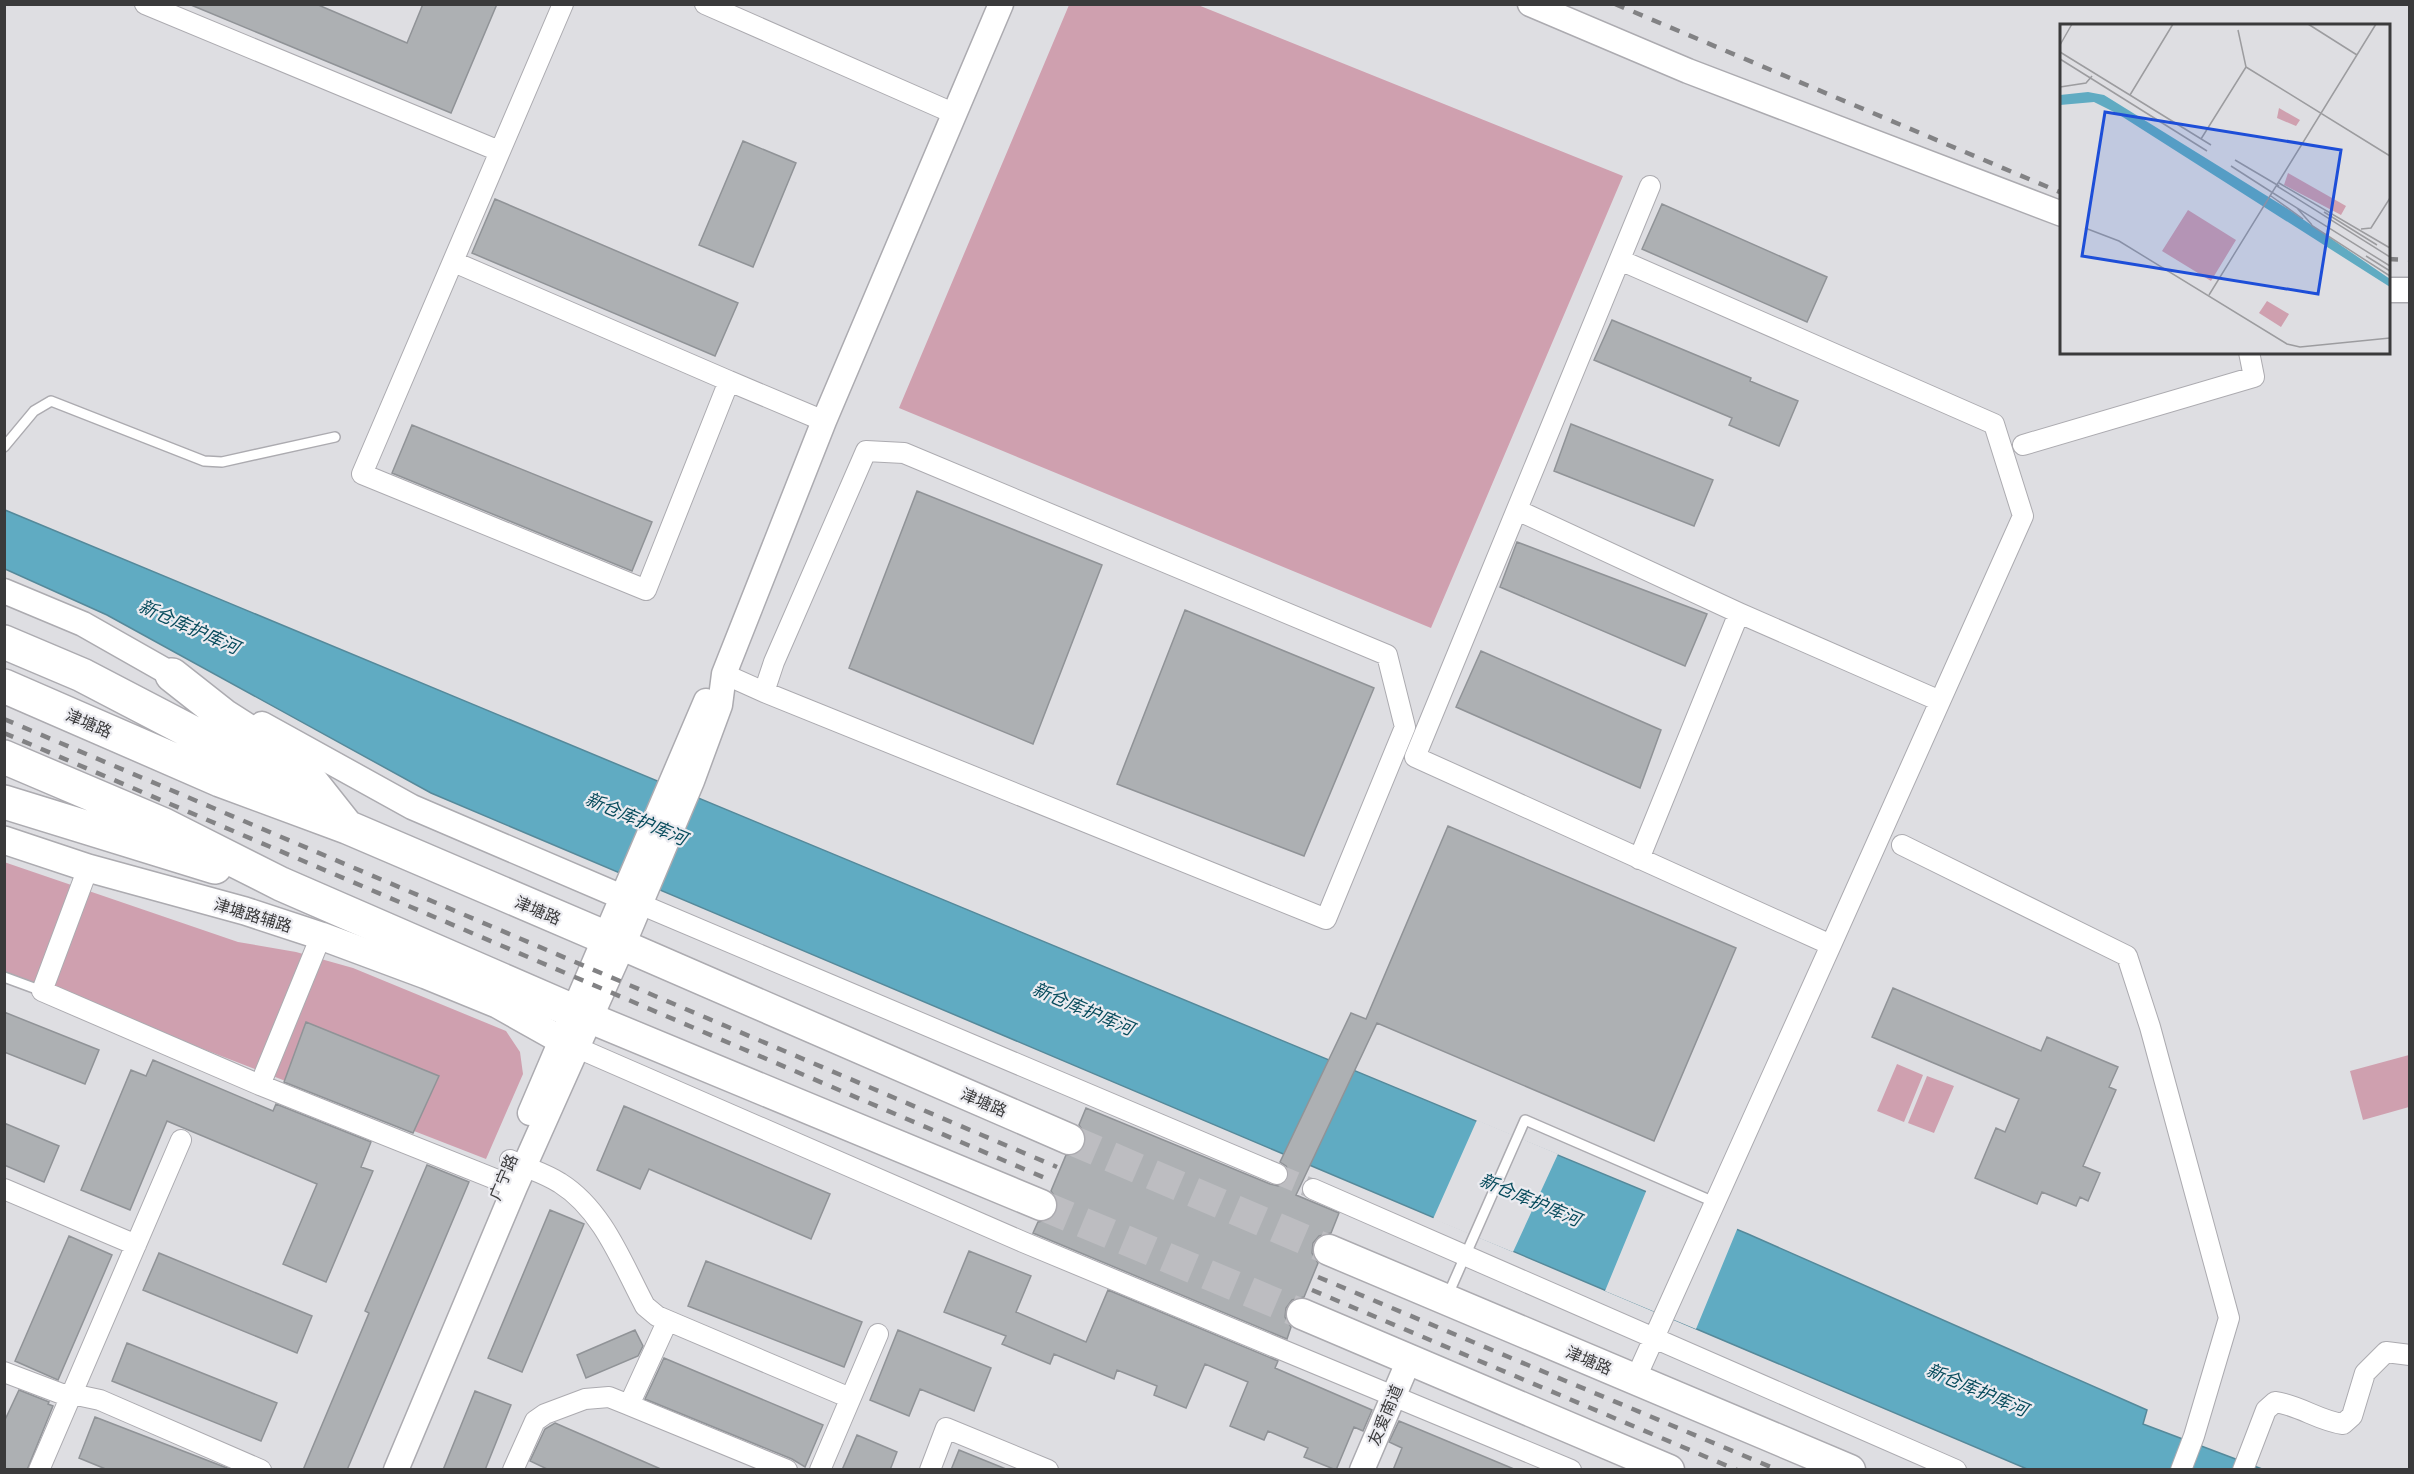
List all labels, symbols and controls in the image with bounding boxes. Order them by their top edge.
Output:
inset map [2060,24,2390,354]
water label: 新仓库护库河 [135,595,246,660]
street label: 津塘路 [63,705,115,742]
water label: 新仓库护库河 [582,788,693,851]
street label: 津塘路 [512,892,564,929]
street label: 津塘路辅路 [212,895,294,936]
water label: 新仓库护库河 [1029,978,1140,1041]
street label: 津塘路 [958,1084,1010,1121]
street label: 广宁路 [485,1151,522,1203]
water label: 新仓库护库河 [1476,1169,1587,1232]
street label: 津塘路 [1563,1342,1615,1379]
water label: 新仓库护库河 [1923,1359,2034,1422]
street label: 友爱南道 [1364,1382,1407,1448]

